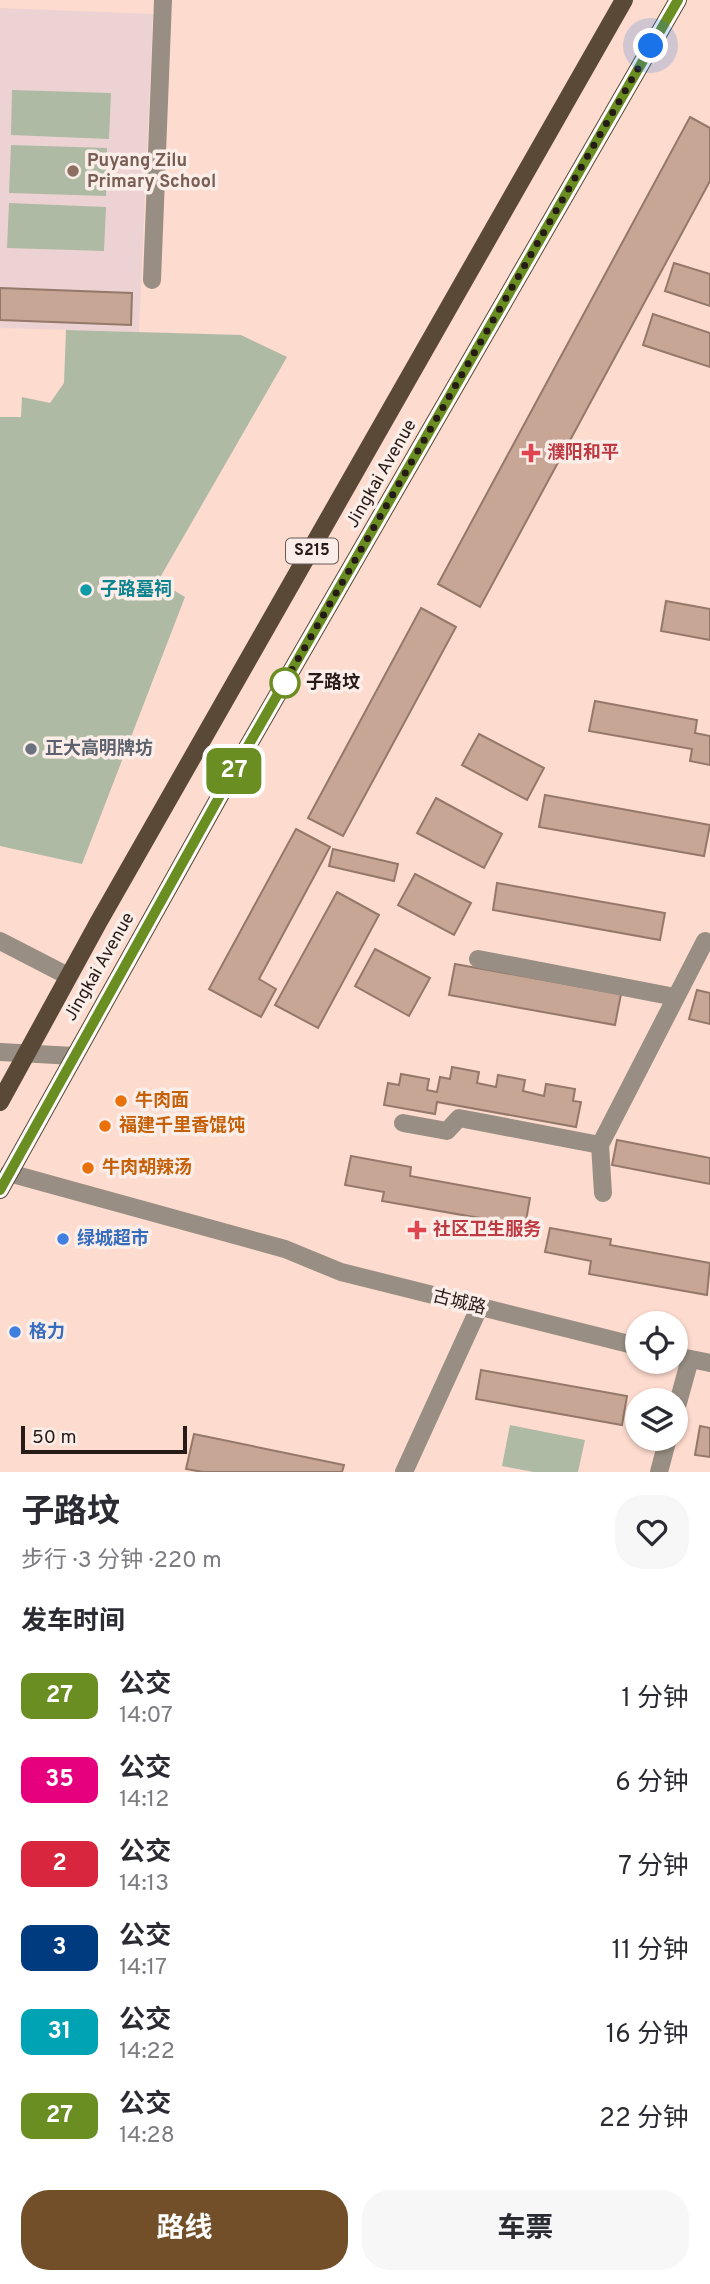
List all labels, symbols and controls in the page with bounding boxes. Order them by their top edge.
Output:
your location [633,28,668,63]
place label: Puyang Zilu Primary School [87,150,216,194]
marker: Puyang Zilu Primary School [65,163,81,179]
street label: Jingkai Avenue [342,416,422,532]
place label: 濮阳和平 [547,442,619,465]
marker: 濮阳和平 [521,443,541,463]
road number: S215 [286,538,338,564]
place label: 子路墓祠 [100,579,172,602]
marker: 子路墓祠 [78,582,94,598]
marker: 子路坟 [270,668,300,698]
place label: 子路坟 [306,672,360,695]
place label: 正大高明牌坊 [45,738,153,761]
marker: 正大高明牌坊 [23,741,39,757]
line badge: 27 [202,748,266,794]
text: 27 [220,756,248,786]
street label: Jingkai Avenue [60,909,140,1025]
place label: 牛肉面 [135,1090,189,1113]
marker: 牛肉面 [113,1093,129,1109]
place label: 福建千里香馄饨 [119,1115,245,1138]
marker: 福建千里香馄饨 [97,1118,113,1134]
place label: 牛肉胡辣汤 [102,1157,192,1180]
marker: 牛肉胡辣汤 [80,1160,96,1176]
place label: 社区卫生服务 [433,1219,541,1242]
marker: 社区卫生服务 [407,1220,427,1240]
place label: 绿城超市 [77,1228,149,1251]
marker: 绿城超市 [55,1231,71,1247]
street label: 古城路 [430,1285,488,1321]
map controls [625,1311,688,1451]
button: locate [625,1311,688,1374]
place label: 格力 [29,1321,65,1344]
marker: 格力 [7,1324,23,1340]
button: layers [625,1388,688,1451]
scale bar [21,1423,187,1455]
text: 50 m [32,1426,77,1450]
text: 子路坟 [21,1493,120,1535]
button: heart [615,1495,689,1569]
text: 步行 · 3 分钟 · 220 m [21,1547,222,1576]
text: 发车时间 [21,1606,125,1639]
text: 公交 [119,1669,171,1702]
text: 27 [46,1681,73,1711]
text: 1 分钟 [621,1683,689,1716]
text: 14:07 [119,1702,173,1731]
text: 公交 [119,1753,171,1786]
text: 35 [45,1765,74,1795]
text: 6 分钟 [615,1767,689,1800]
text: 14:12 [119,1786,169,1815]
text: 公交 [119,1837,171,1870]
text: 2 [52,1849,67,1879]
text: 7 分钟 [618,1851,689,1884]
text: 14:13 [119,1870,169,1899]
text: 公交 [119,1921,171,1954]
text: 3 [52,1933,67,1963]
text: 11 分钟 [611,1935,689,1968]
text: 14:17 [119,1954,167,1983]
text: 公交 [119,2005,171,2038]
text: 31 [48,2017,71,2047]
text: 16 分钟 [606,2019,689,2052]
text: 14:22 [119,2038,175,2067]
text: 公交 [119,2089,171,2122]
text: 27 [46,2101,73,2131]
text: 22 分钟 [599,2103,689,2136]
text: 14:28 [119,2122,175,2151]
button: 路线 [21,2190,348,2270]
button: 车票 [362,2190,689,2270]

